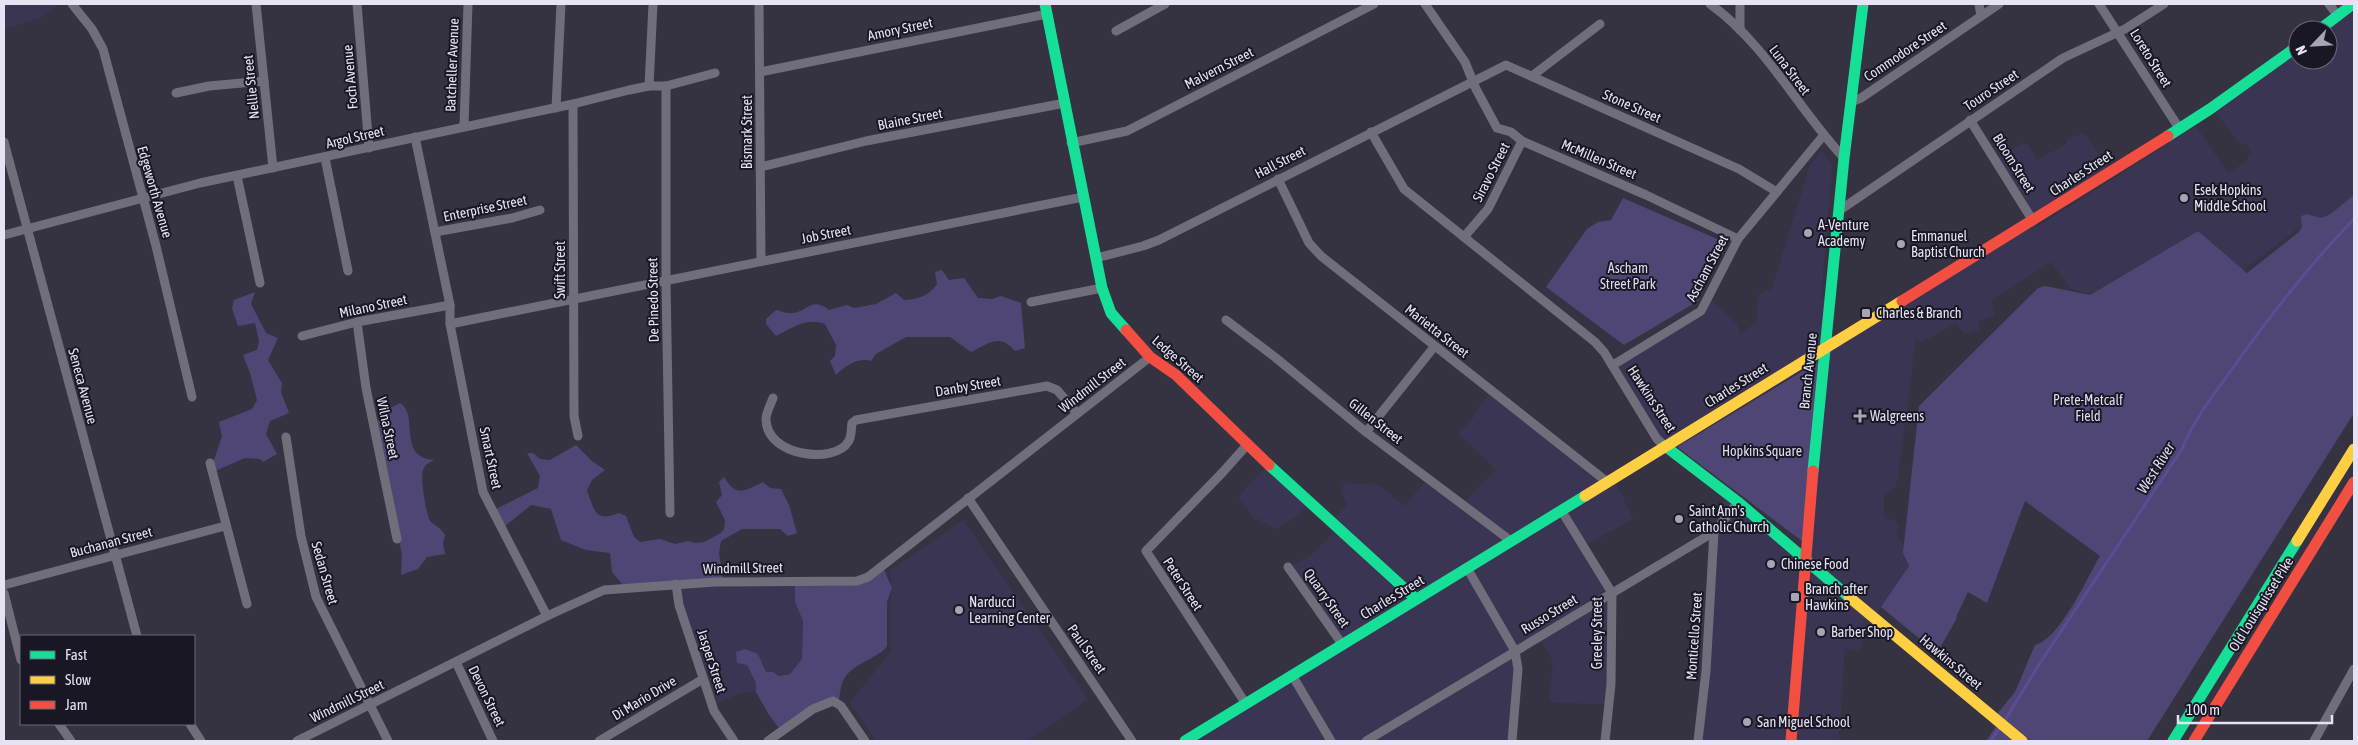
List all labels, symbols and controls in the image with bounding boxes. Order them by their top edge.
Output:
street label: Amory Street [866,14,934,44]
street label: Batcheller Avenue [442,18,462,112]
street label: Commodore Street [1861,18,1949,84]
north arrow [2288,20,2338,70]
street label: Loreto Street [2127,26,2175,90]
street label: Luna Street [1766,42,1814,98]
text: N [2292,43,2310,58]
street label: Foch Avenue [339,44,361,110]
street label: Malvern Street [1182,44,1256,92]
street label: Nellie Street [240,54,262,120]
street label: Touro Street [1961,66,2021,114]
street label: Stone Street [1600,86,1664,126]
street label: Bismark Street [739,95,755,169]
street label: Blaine Street [876,105,944,133]
street label: Argol Street [324,123,386,151]
street label: Bloom Street [1990,131,2038,195]
street label: McMillen Street [1559,136,1639,182]
street label: Siravo Street [1469,140,1513,204]
street label: Hall Street [1252,142,1308,182]
street label: Edgeworth Avenue [134,144,176,240]
street label: Charles Street [2047,147,2115,199]
place label: Esek Hopkins Middle School [2194,182,2267,214]
street label: Enterprise Street [442,191,528,225]
marker: Esek Hopkins Middle School [2178,192,2190,204]
place label: A-Venture Academy [1818,217,1869,249]
street label: Job Street [800,221,852,247]
marker: A-Venture Academy [1802,227,1814,239]
place label: Emmanuel Baptist Church [1911,228,1985,260]
street label: Ascham Street [1683,232,1731,304]
marker: Emmanuel Baptist Church [1895,238,1907,250]
street label: Swift Street [552,241,568,299]
street label: De Pinedo Street [644,257,662,343]
park label: Ascham Street Park [1600,260,1656,292]
street label: Milano Street [338,291,408,321]
street label: Marietta Street [1402,301,1472,361]
place label: Charles & Branch [1876,305,1961,321]
marker: Charles & Branch [1860,307,1872,319]
street label: Ledge Street [1149,332,1207,386]
street label: Branch Avenue [1796,332,1820,410]
street label: Seneca Avenue [65,346,101,426]
street label: Windmill Street [1055,354,1129,416]
street label: Charles Street [1702,359,1770,411]
street label: Hawkins Street [1625,363,1679,435]
street label: Danby Street [934,372,1002,400]
park label: Prete-Metcalf Field [2053,392,2123,424]
street label: Gillen Street [1346,395,1406,447]
street label: Wilna Street [374,396,402,460]
place label: Walgreens [1870,408,1924,424]
marker: Walgreens [1854,410,1866,422]
street label: Smart Street [477,425,505,491]
water label: West River [2133,439,2178,496]
park label: Hopkins Square [1722,443,1802,459]
place label: Saint Ann's Catholic Church [1689,503,1769,535]
marker: Saint Ann's Catholic Church [1673,513,1685,525]
street label: Buchanan Street [68,523,154,561]
street label: Sedan Street [308,540,342,606]
street label: Peter Street [1160,554,1206,614]
street label: Old Louisquisset Pike [2226,554,2296,654]
place label: Chinese Food [1781,556,1849,572]
marker: Chinese Food [1765,558,1777,570]
street label: Windmill Street [703,559,783,577]
street label: Quarry Street [1301,566,1353,630]
street label: Charles Street [1357,572,1427,622]
place label: Branch after Hawkins [1805,581,1868,613]
street label: Russo Street [1518,591,1580,637]
marker: Branch after Hawkins [1789,591,1801,603]
street label: Monticello Street [1683,592,1705,680]
place label: Narducci Learning Center [969,594,1051,626]
street label: Greeley Street [1589,597,1605,669]
marker: Narducci Learning Center [953,604,965,616]
street label: Paul Street [1064,621,1110,677]
place label: Barber Shop [1831,624,1894,640]
marker: Barber Shop [1815,626,1827,638]
street label: Jasper Street [694,627,730,695]
street label: Hawkins Street [1917,631,1985,693]
legend [20,635,195,725]
text: Fast [65,646,87,663]
street label: Devon Street [465,663,509,729]
text: Slow [65,671,91,688]
street label: Di Mario Drive [609,673,679,723]
street label: Windmill Street [307,676,387,726]
scale bar [2178,692,2332,724]
text: Jam [65,696,88,713]
text: 100 m [2186,701,2220,718]
place label: San Miguel School [1757,714,1850,730]
marker: San Miguel School [1741,716,1753,728]

